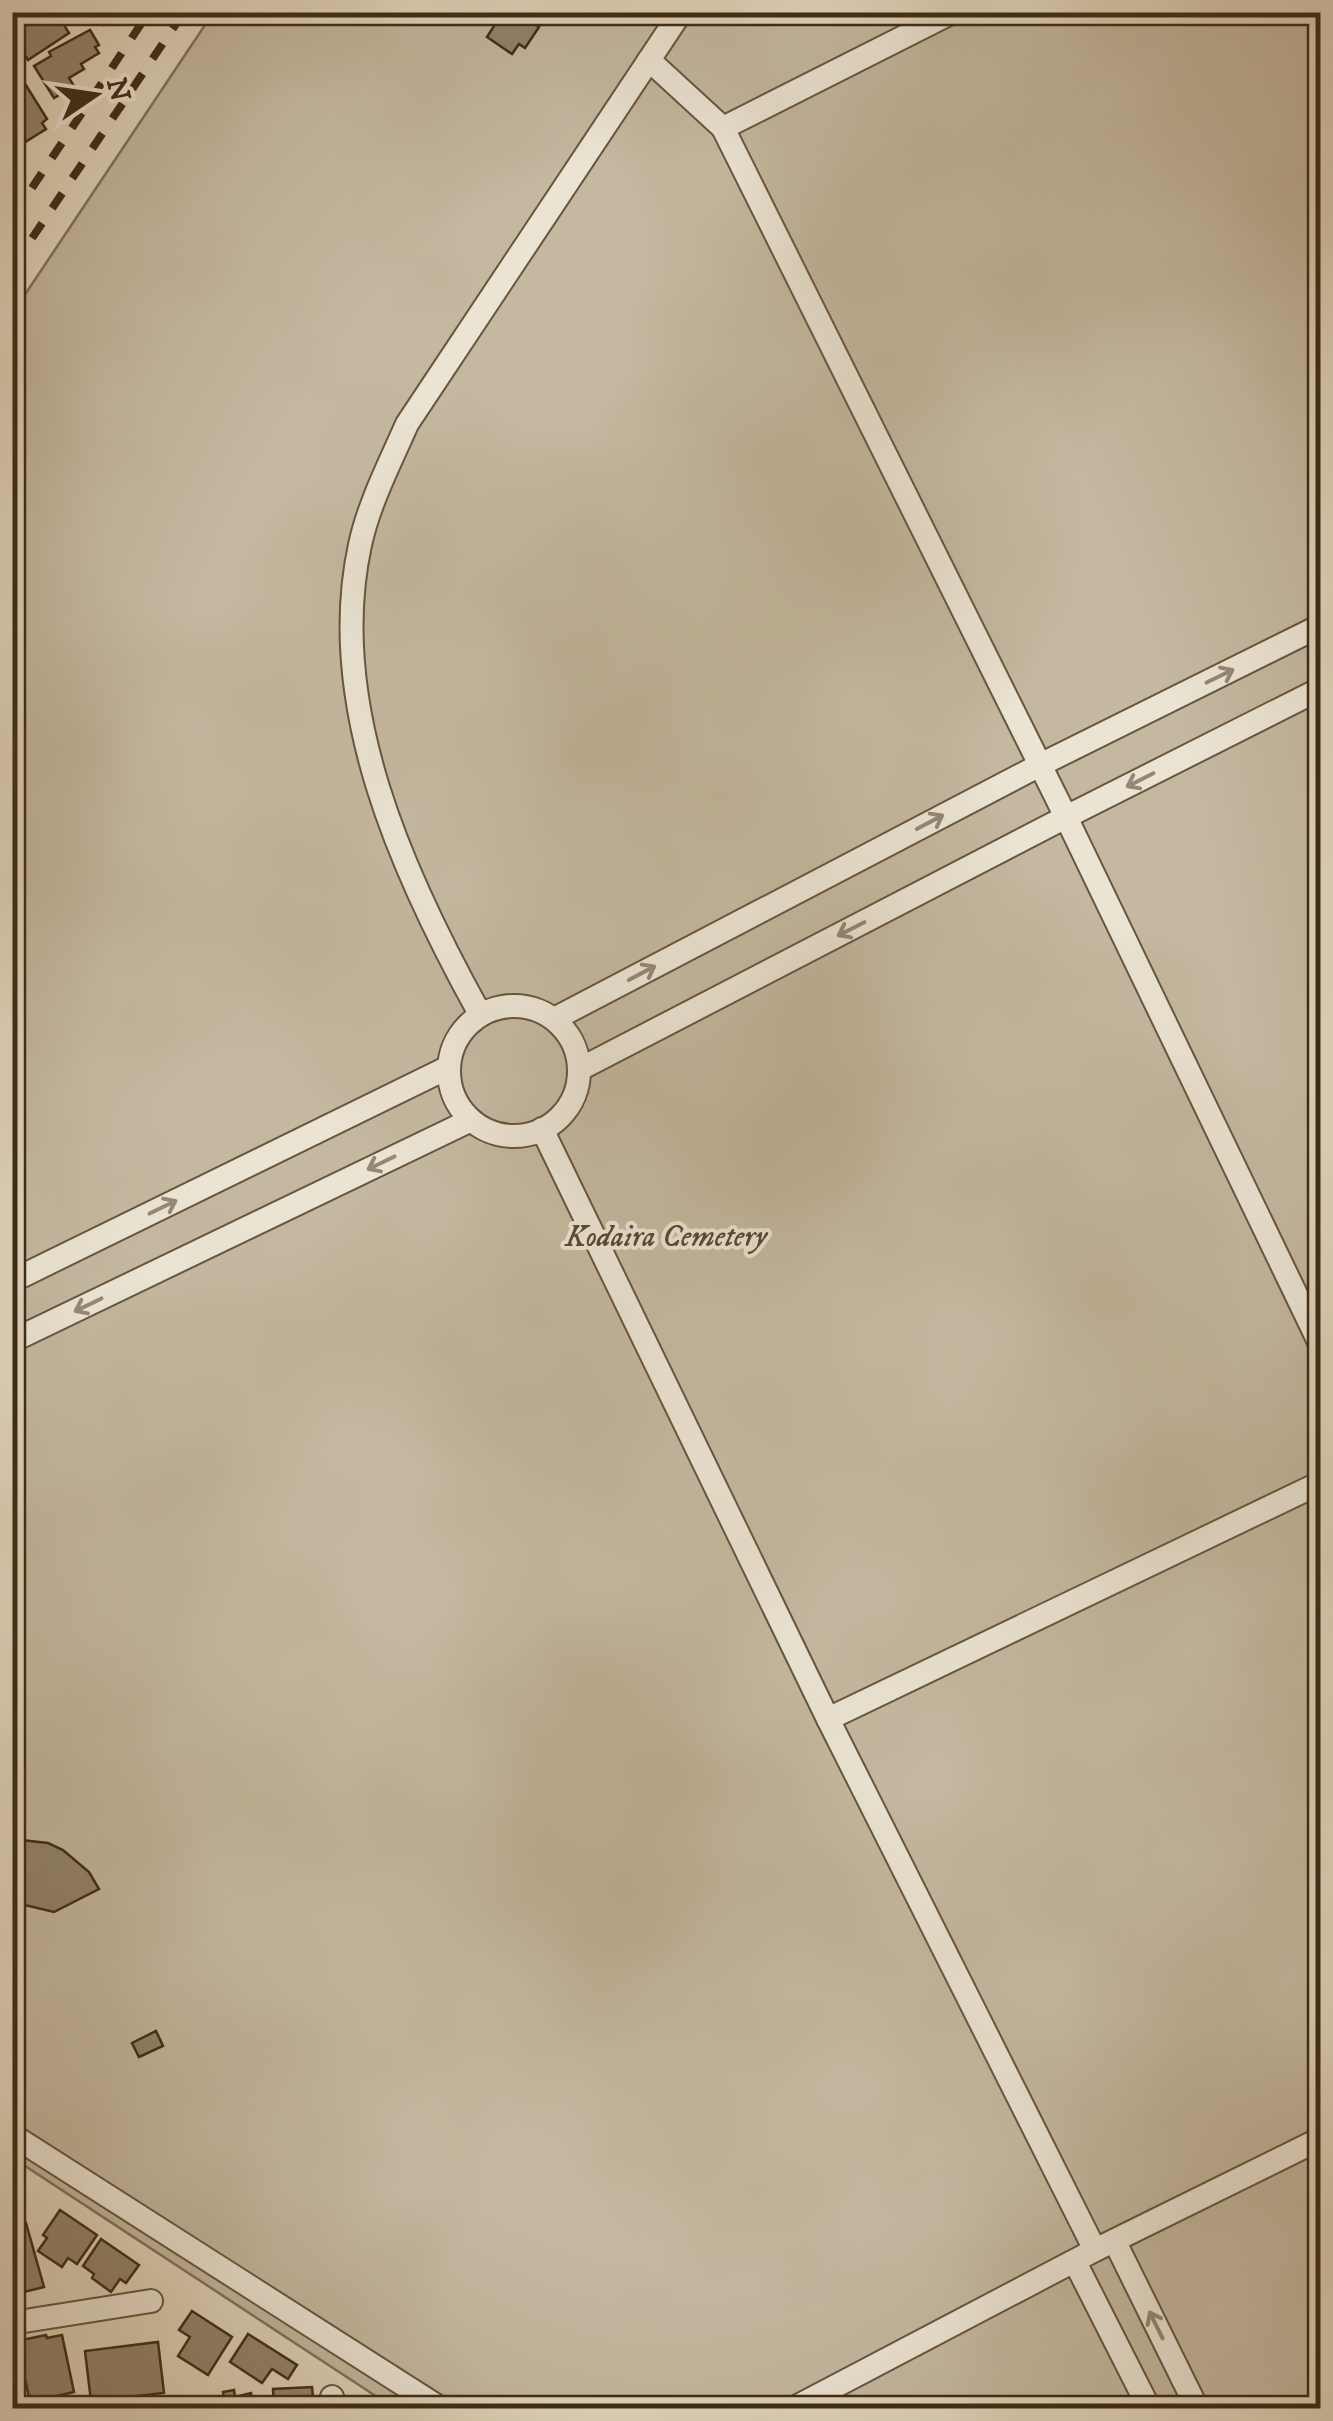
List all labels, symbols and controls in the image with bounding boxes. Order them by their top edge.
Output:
north arrow [45,45,145,145]
text: N [98,75,138,105]
one-way arrow [1205,666,1235,685]
one-way arrow [1125,771,1155,790]
one-way arrow [915,812,945,831]
one-way arrow [836,920,866,939]
one-way arrow [627,963,657,982]
one-way arrow [367,1155,397,1174]
one-way arrow [147,1197,177,1216]
park label: Kodaira Cemetery [564,1219,769,1256]
one-way arrow [74,1296,104,1315]
one-way arrow [1146,2311,1165,2340]

